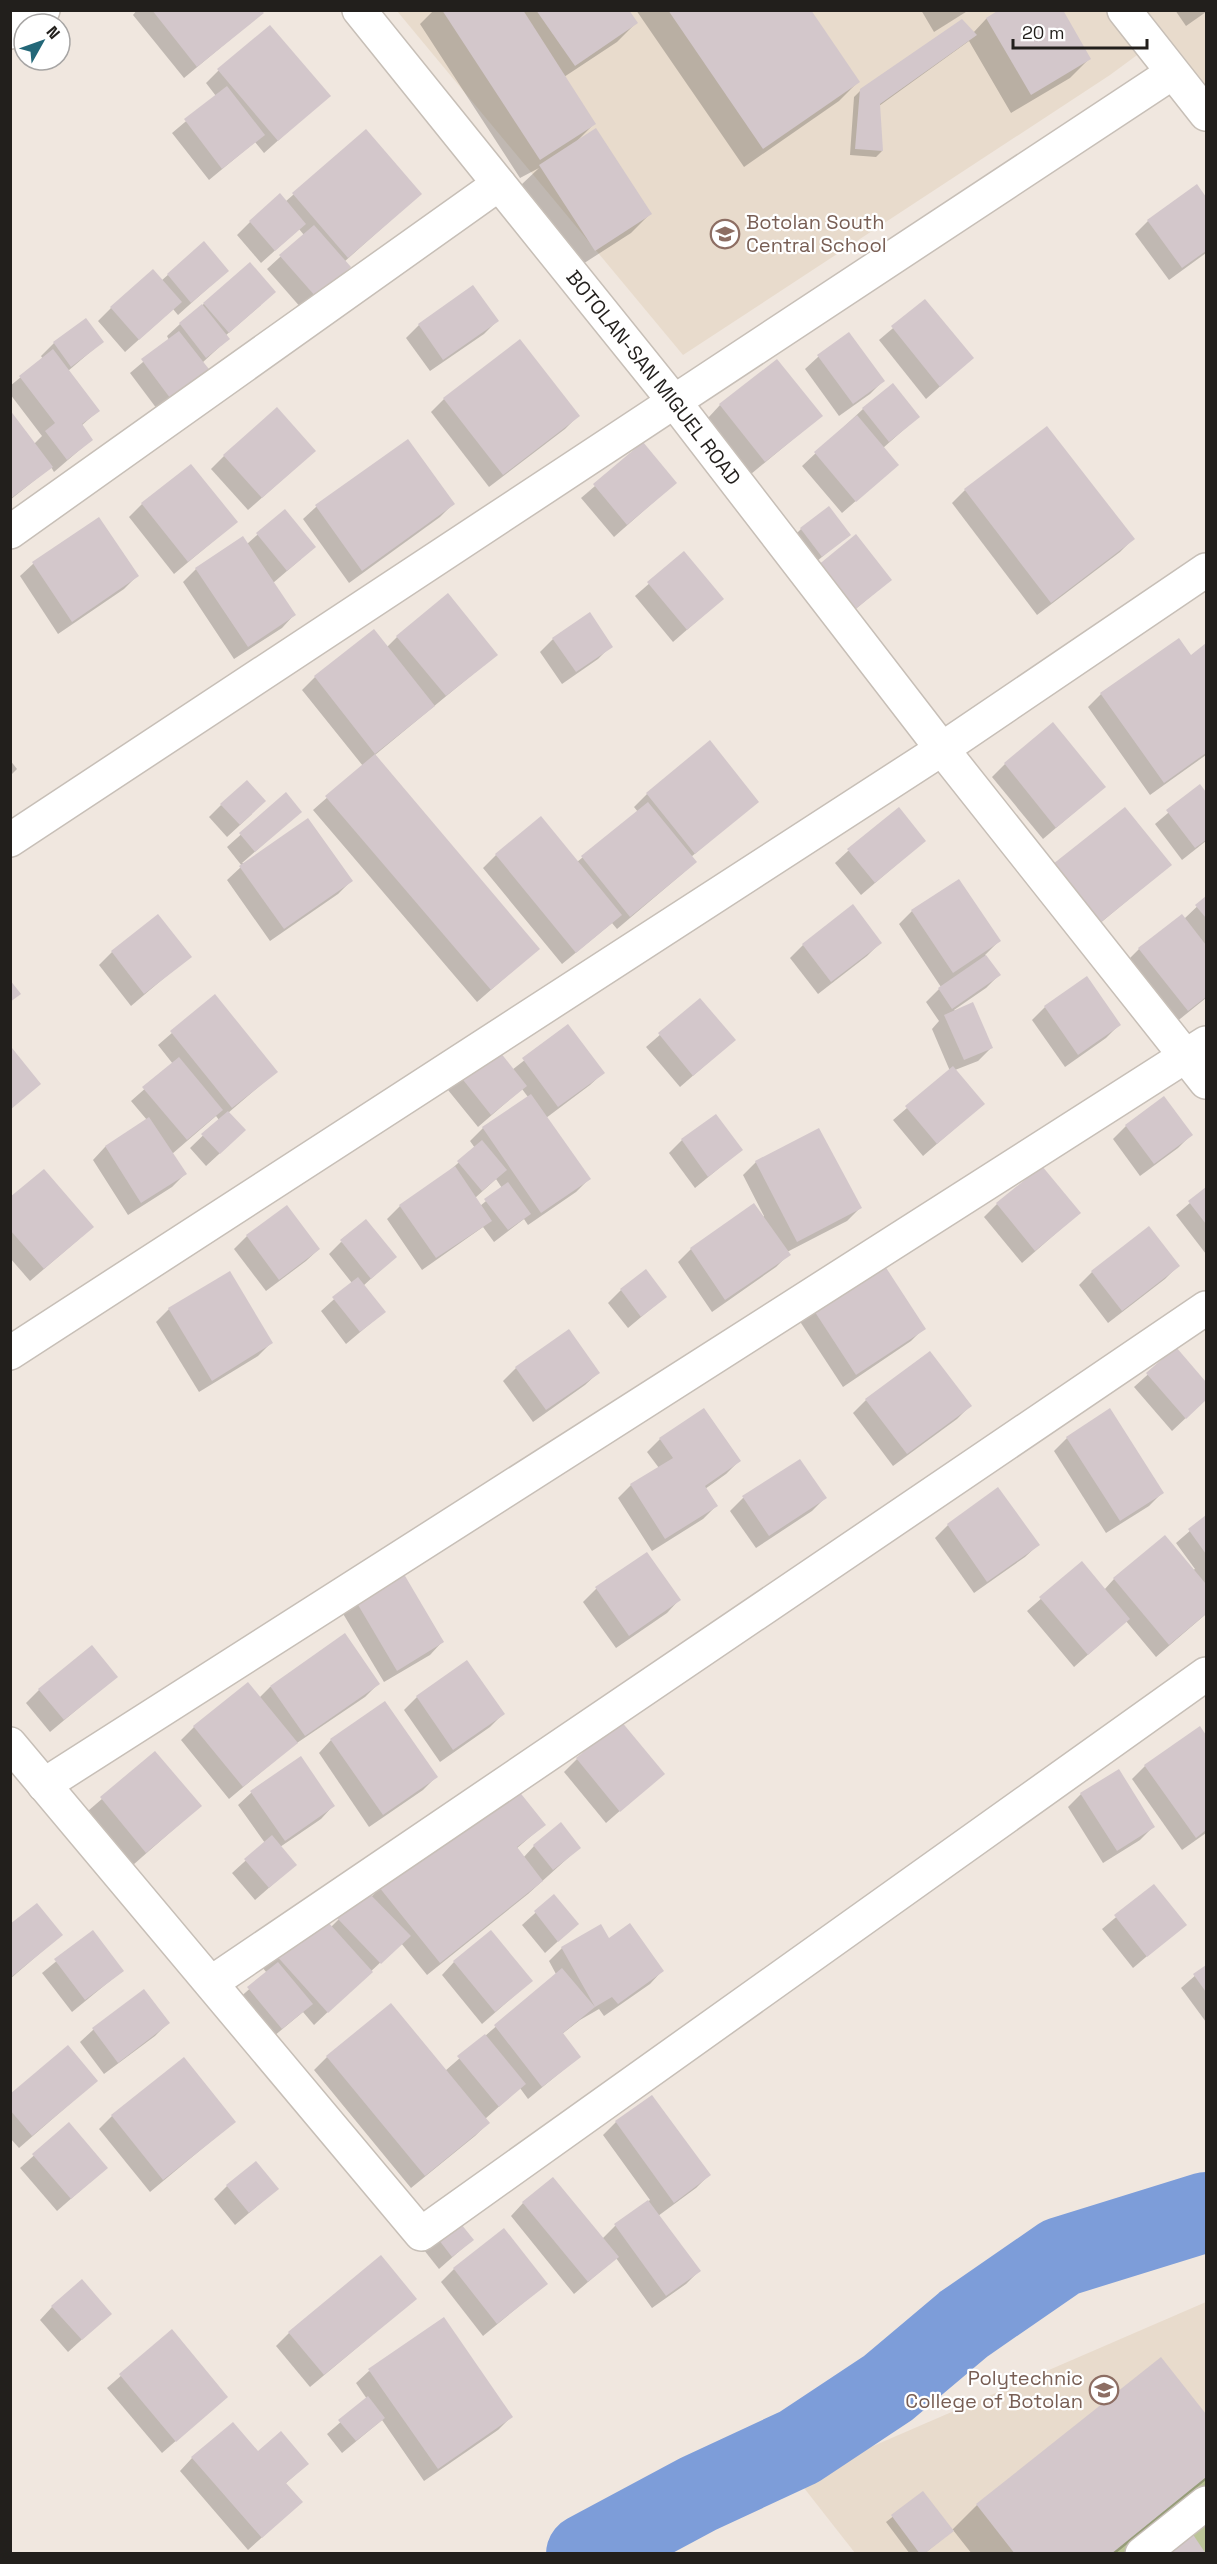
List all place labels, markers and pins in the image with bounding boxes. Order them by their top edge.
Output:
place label: Botolan South Central School [746,209,887,258]
school or university icon: Botolan South Central School [709,218,741,250]
place label: Polytechnic College of Botolan [905,2365,1083,2414]
school or university icon: Polytechnic College of Botolan [1088,2374,1120,2406]

